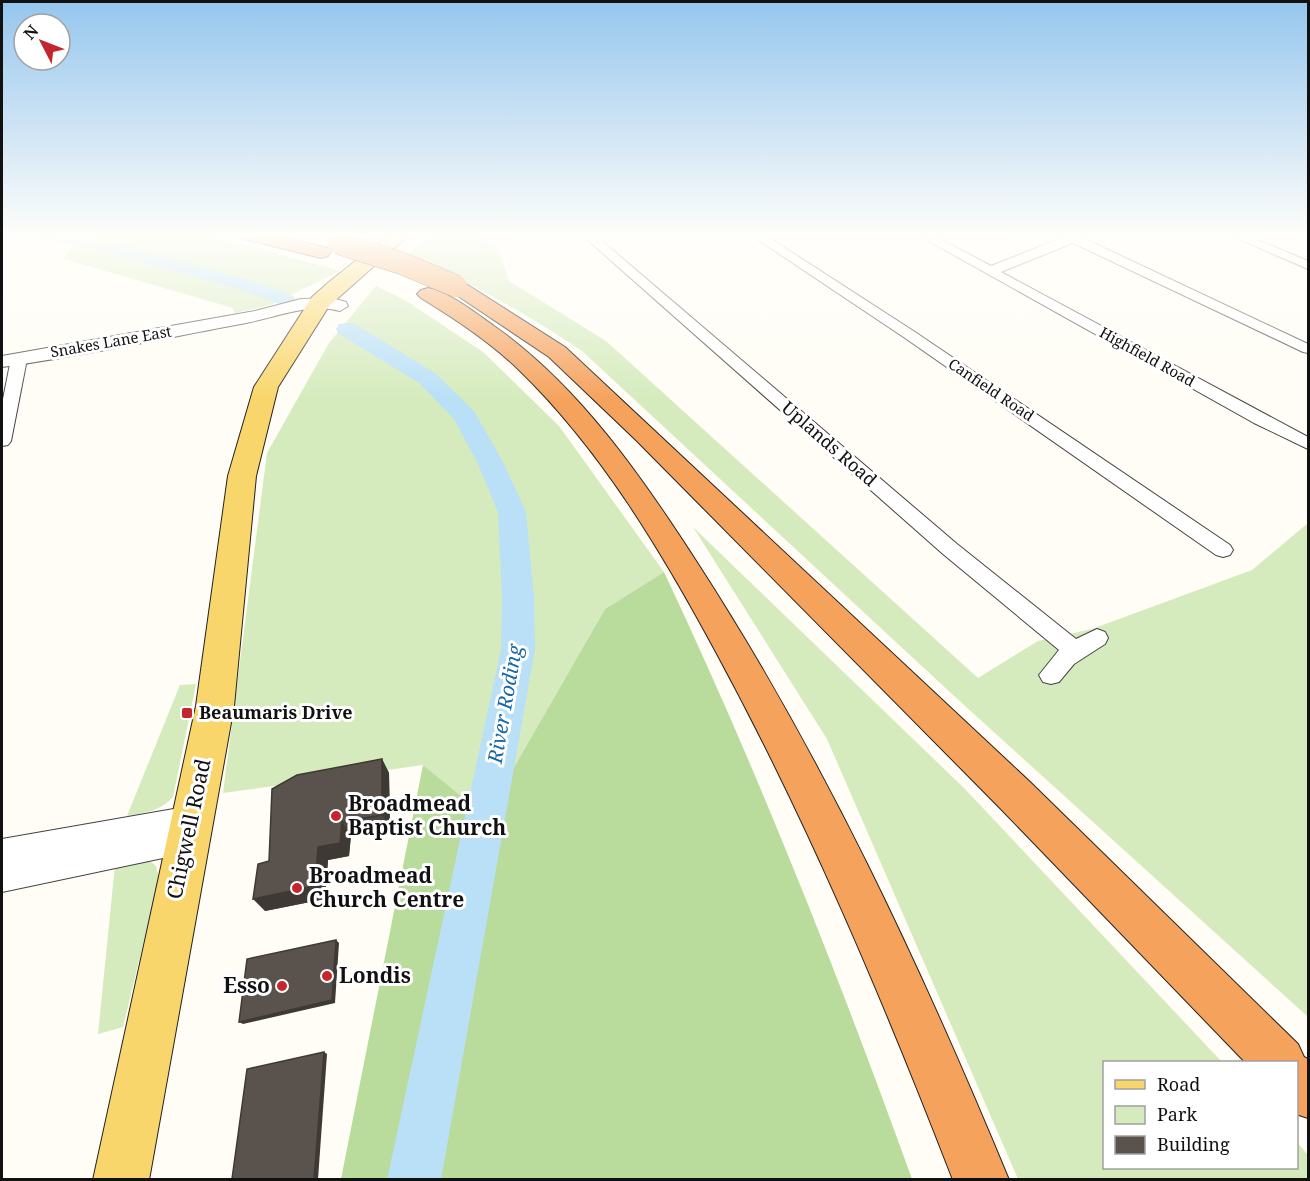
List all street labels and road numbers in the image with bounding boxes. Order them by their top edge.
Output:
street label: Snakes Lane East [49,321,173,362]
street label: Highfield Road [1096,322,1199,391]
street label: Canfield Road [945,353,1038,425]
street label: Uplands Road [777,395,882,491]
street label: Chigwell Road [159,756,217,901]

